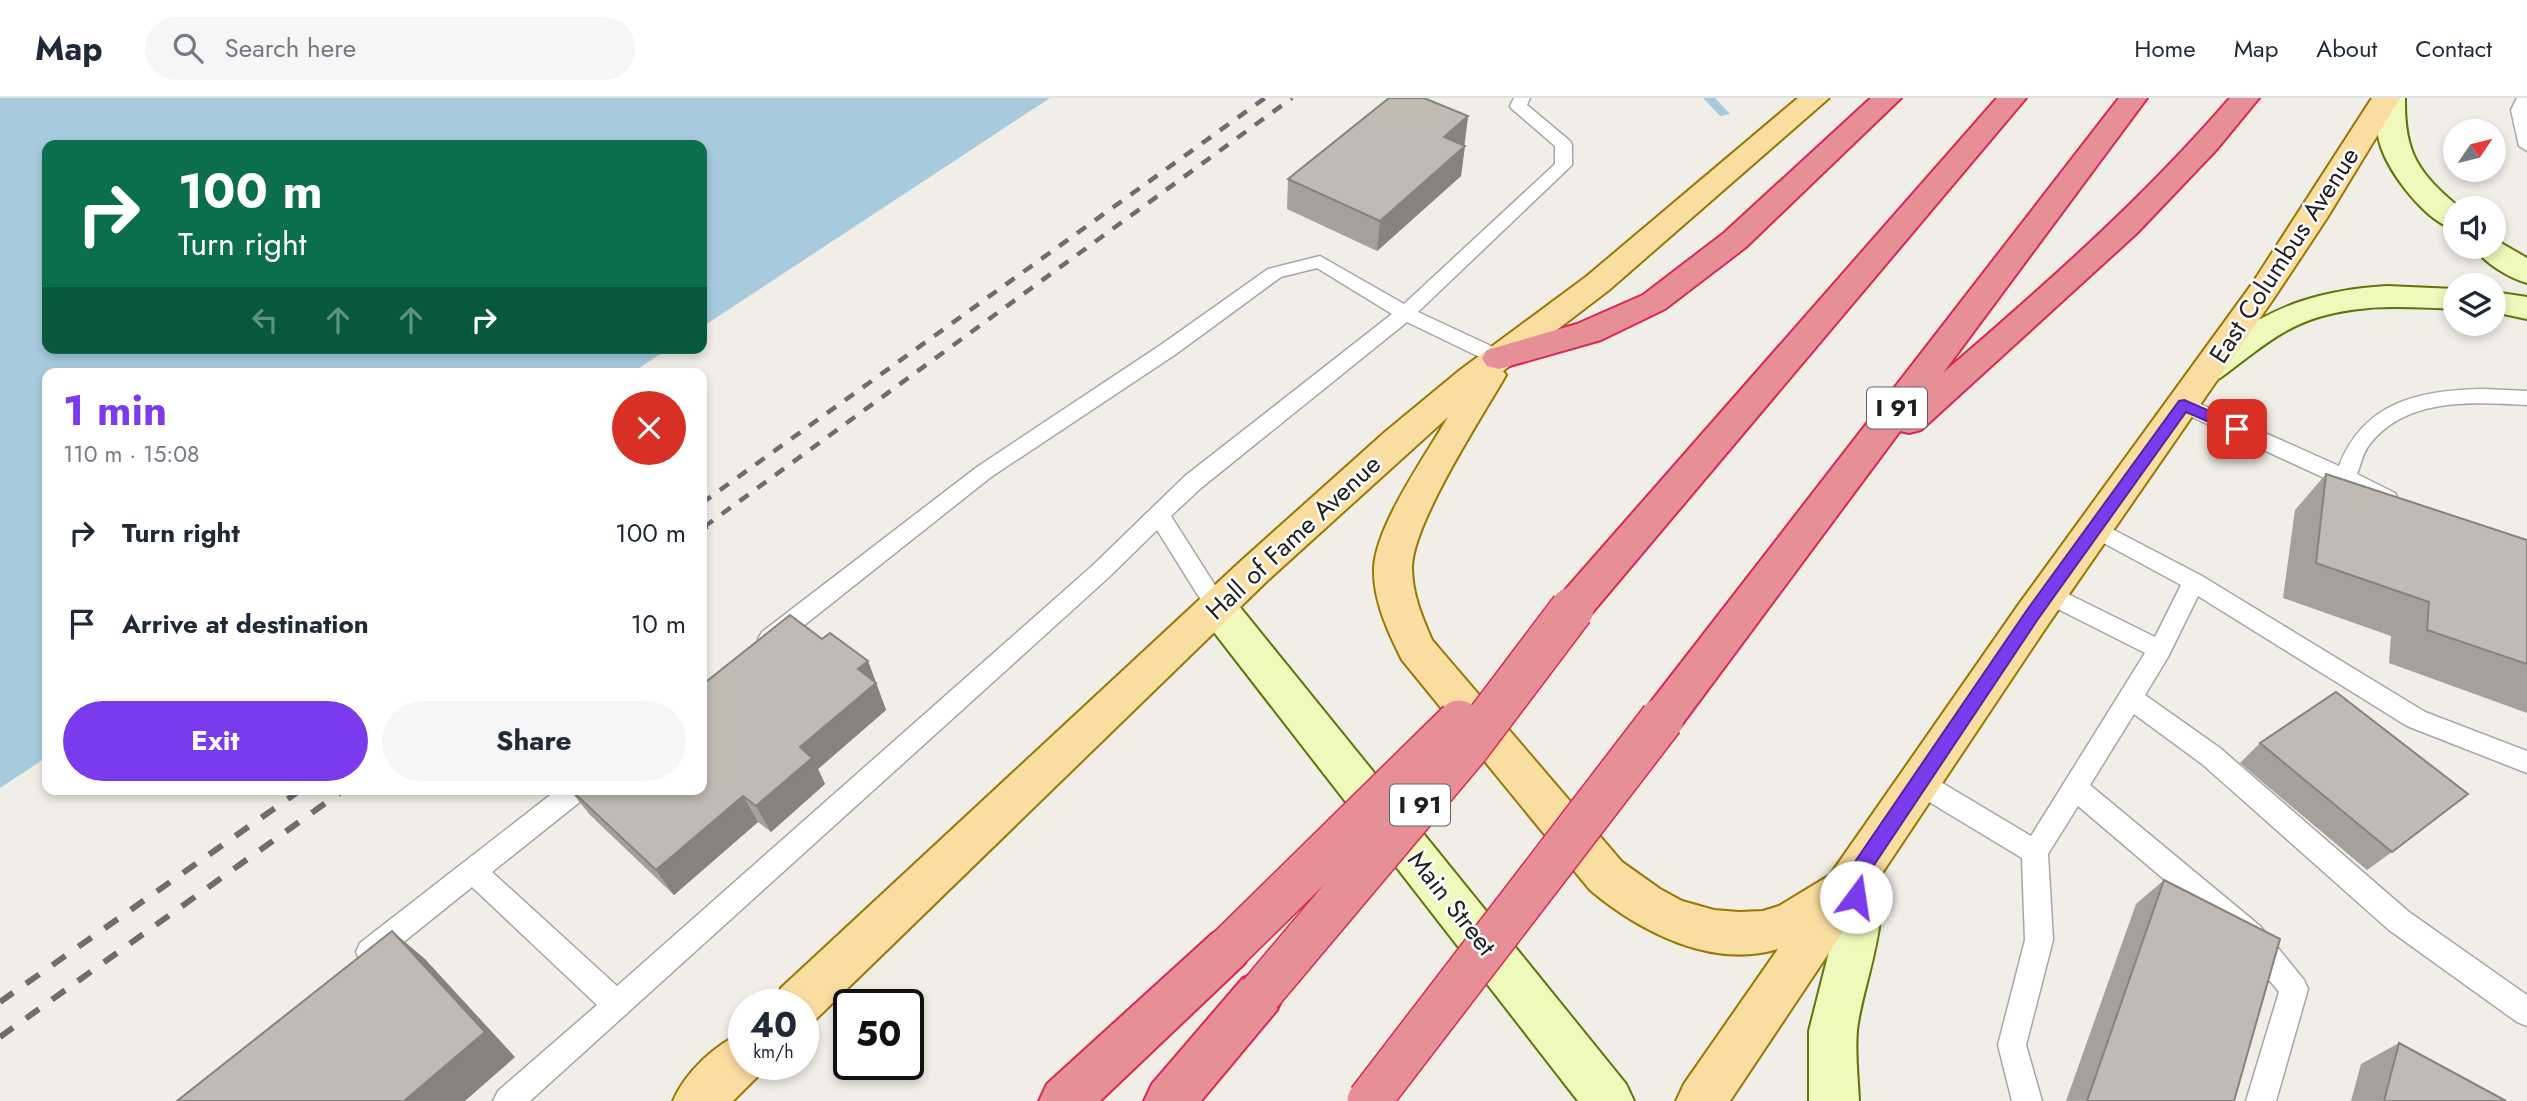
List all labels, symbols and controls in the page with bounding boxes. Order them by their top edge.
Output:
search box [145,17,635,80]
text: Map [35,25,103,72]
icon: search [169,29,207,67]
text: Search here [225,29,356,67]
text: Home [2134,31,2196,66]
text: Map [2234,31,2278,66]
text: About [2316,31,2377,66]
text: Contact [2415,31,2492,66]
north arrow [2443,119,2506,182]
map controls [2443,119,2506,336]
street label: East Columbus Avenue [2200,139,2368,371]
text: 100 m [178,156,323,226]
icon: right [63,168,154,259]
button: sound [2443,196,2506,259]
text: Turn right [178,221,307,267]
button: layers [2443,273,2506,336]
icon: left [246,301,284,339]
icon: ahead [319,301,357,339]
icon: ahead [392,301,430,339]
icon: right [465,301,503,339]
text: 1 min [63,380,167,441]
road number: I 91 [1867,388,1927,428]
button: close [612,391,686,465]
pin [2207,399,2267,459]
icon: arrive [2218,410,2256,448]
text: 110 m · 15:08 [63,437,200,471]
street label: Hall of Fame Avenue [1197,446,1389,628]
icon: right [63,514,101,552]
text: Turn right [122,514,240,552]
text: 100 m [615,514,686,552]
icon: arrive [63,605,101,643]
text: Arrive at destination [122,605,369,643]
text: 10 m [631,605,686,643]
button: Exit [63,701,368,781]
button: Share [382,701,686,781]
road number: I 91 [1390,784,1450,826]
street label: Main Street [1399,843,1506,964]
position arrow [1819,860,1893,934]
speed limit sign: 50 [833,989,924,1080]
text: 40 [750,1000,797,1050]
text: km/h [753,1039,794,1065]

